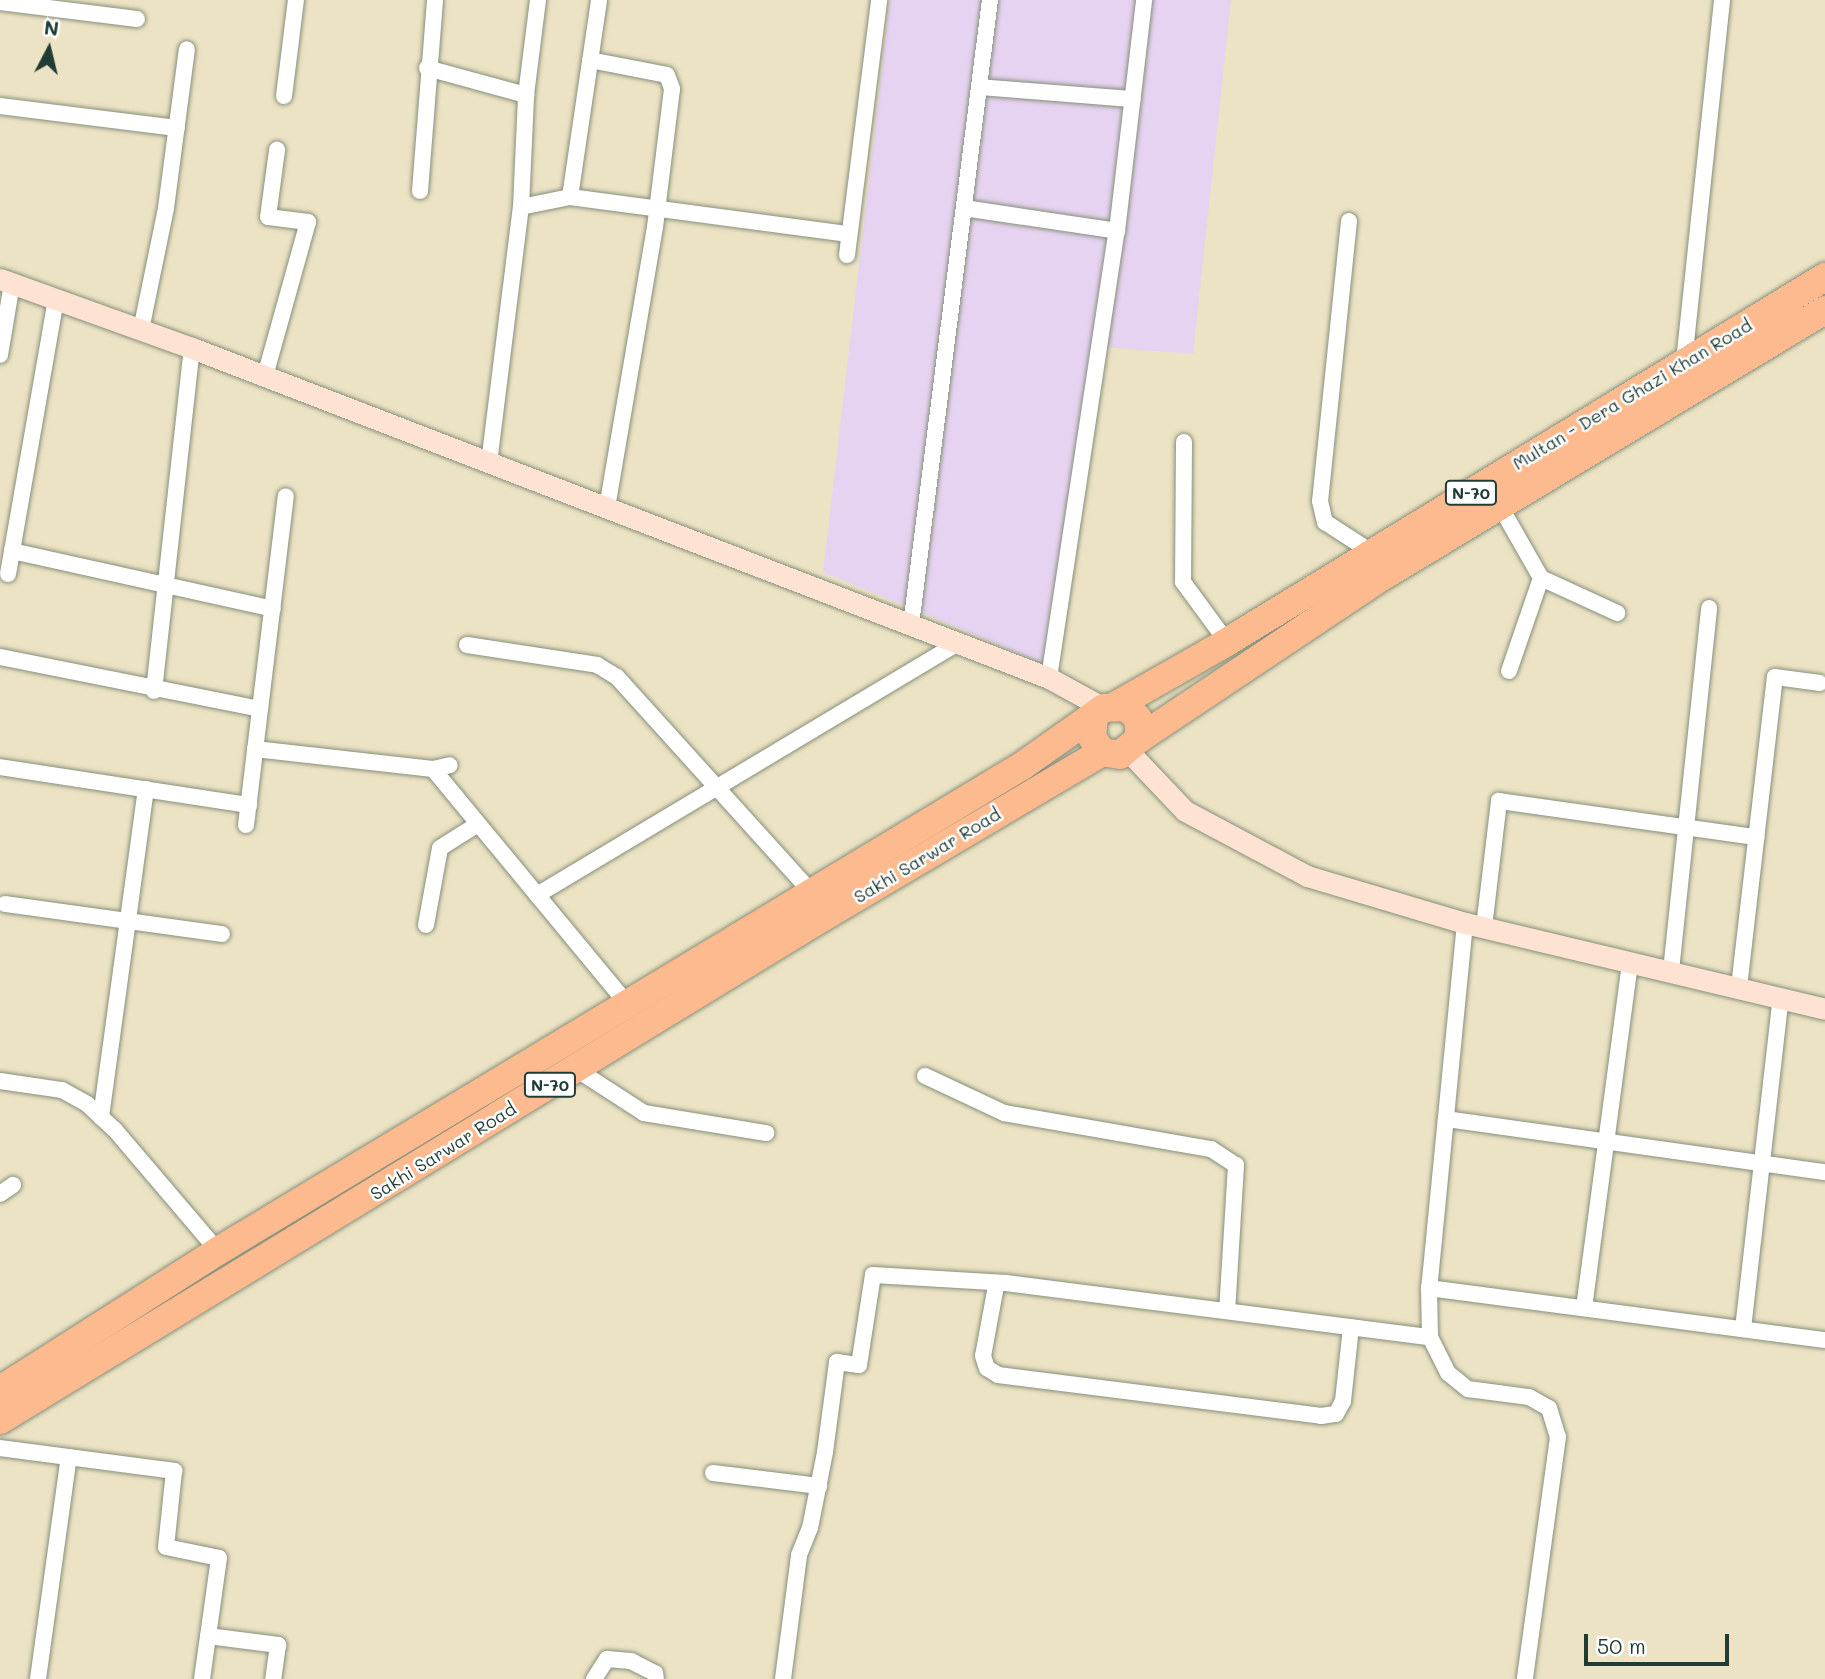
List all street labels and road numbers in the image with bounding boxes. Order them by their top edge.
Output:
street label: Multan - Dera Ghazi Khan Road [1508,314,1756,474]
road number: N-70 [1445,480,1497,506]
street label: Sakhi Sarwar Road [850,803,1004,907]
road number: N-70 [524,1072,576,1098]
street label: Sakhi Sarwar Road [366,1097,520,1205]

